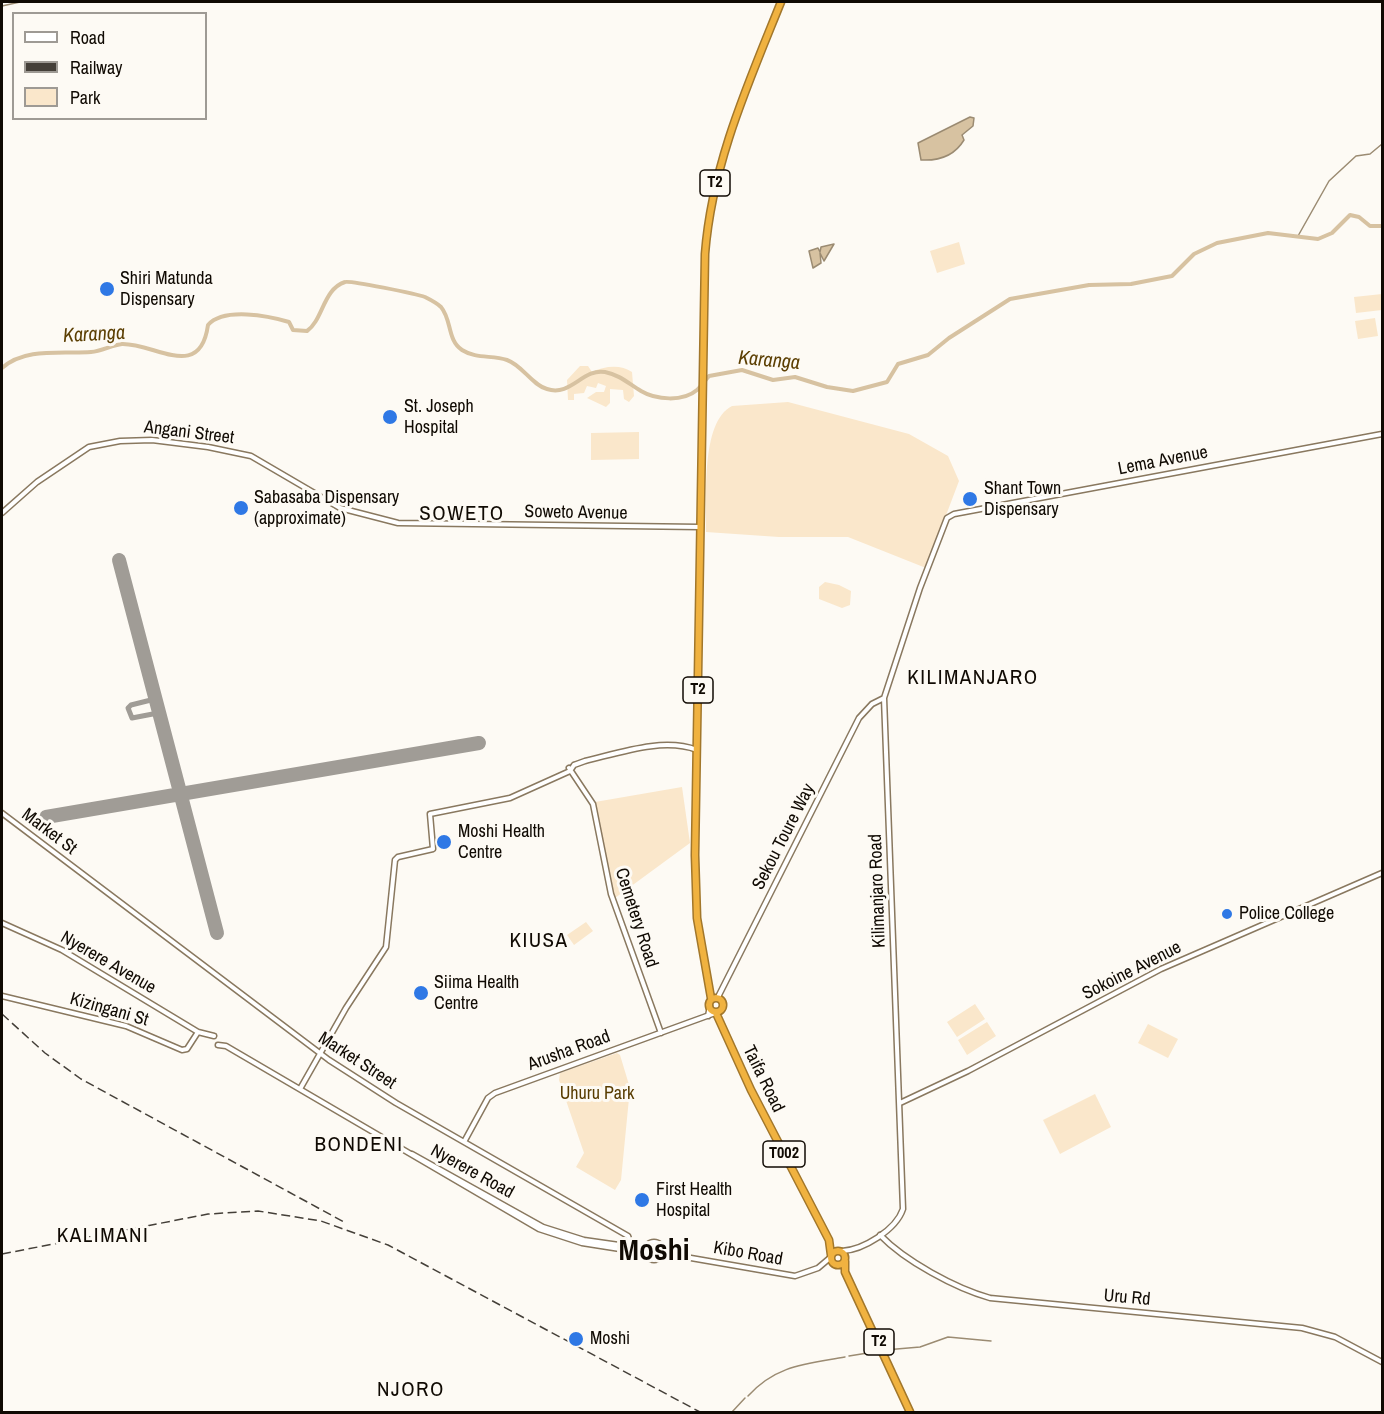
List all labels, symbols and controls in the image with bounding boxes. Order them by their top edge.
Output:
legend [12,12,207,120]
text: Road [70,25,105,50]
text: Railway [70,55,123,80]
text: Park [70,85,100,110]
road number: T2 [700,170,730,196]
place label: Shiri Matunda Dispensary [120,268,213,310]
marker: Shiri Matunda Dispensary [98,280,116,298]
water label: Karanga [62,321,126,349]
water label: Karanga [737,346,801,376]
place label: St. Joseph Hospital [404,396,474,438]
marker: St. Joseph Hospital [381,408,399,426]
street label: Angani Street [143,417,235,449]
street label: Lema Avenue [1116,442,1210,480]
place label: Shant Town Dispensary [984,478,1061,520]
place label: Sabasaba Dispensary (approximate) [254,487,399,530]
marker: Shant Town Dispensary [961,490,979,508]
marker: Sabasaba Dispensary (approximate) [232,499,250,517]
district label: SOWETO [419,501,505,527]
street label: Soweto Avenue [524,501,628,525]
district label: KILIMANJARO [907,665,1039,691]
road number: T2 [683,677,713,703]
street label: Sekou Toure Way [748,780,820,894]
street label: Market St [17,804,81,860]
place label: Moshi Health Centre [458,821,545,864]
marker: Moshi Health Centre [435,833,453,851]
street label: Kilimanjaro Road [865,834,891,948]
street label: Cemetery Road [610,866,662,970]
place label: Police College [1239,903,1334,925]
marker: Police College [1220,907,1234,921]
street label: Nyerere Avenue [57,927,159,999]
district label: KIUSA [509,928,569,954]
street label: Sokoine Avenue [1079,937,1185,1005]
place label: Siima Health Centre [434,972,519,1014]
marker: Siima Health Centre [412,984,430,1002]
street label: Kizingani St [67,989,151,1031]
street label: Arusha Road [525,1026,613,1076]
street label: Market Street [314,1028,400,1094]
street label: Taifa Road [738,1042,788,1116]
park label: Uhuru Park [560,1083,634,1105]
district label: BONDENI [315,1132,403,1158]
street label: Nyerere Road [427,1140,517,1204]
road number: T002 [763,1141,805,1167]
place label: First Health Hospital [656,1179,732,1222]
marker: First Health Hospital [633,1191,651,1209]
district label: KALIMANI [57,1223,149,1249]
district label: Moshi [618,1234,690,1270]
street label: Kibo Road [712,1237,784,1271]
street label: Uru Rd [1103,1285,1151,1311]
place label: Moshi [590,1328,630,1350]
road number: T2 [864,1329,894,1355]
marker: Moshi [567,1330,585,1348]
district label: NJORO [377,1377,445,1403]

